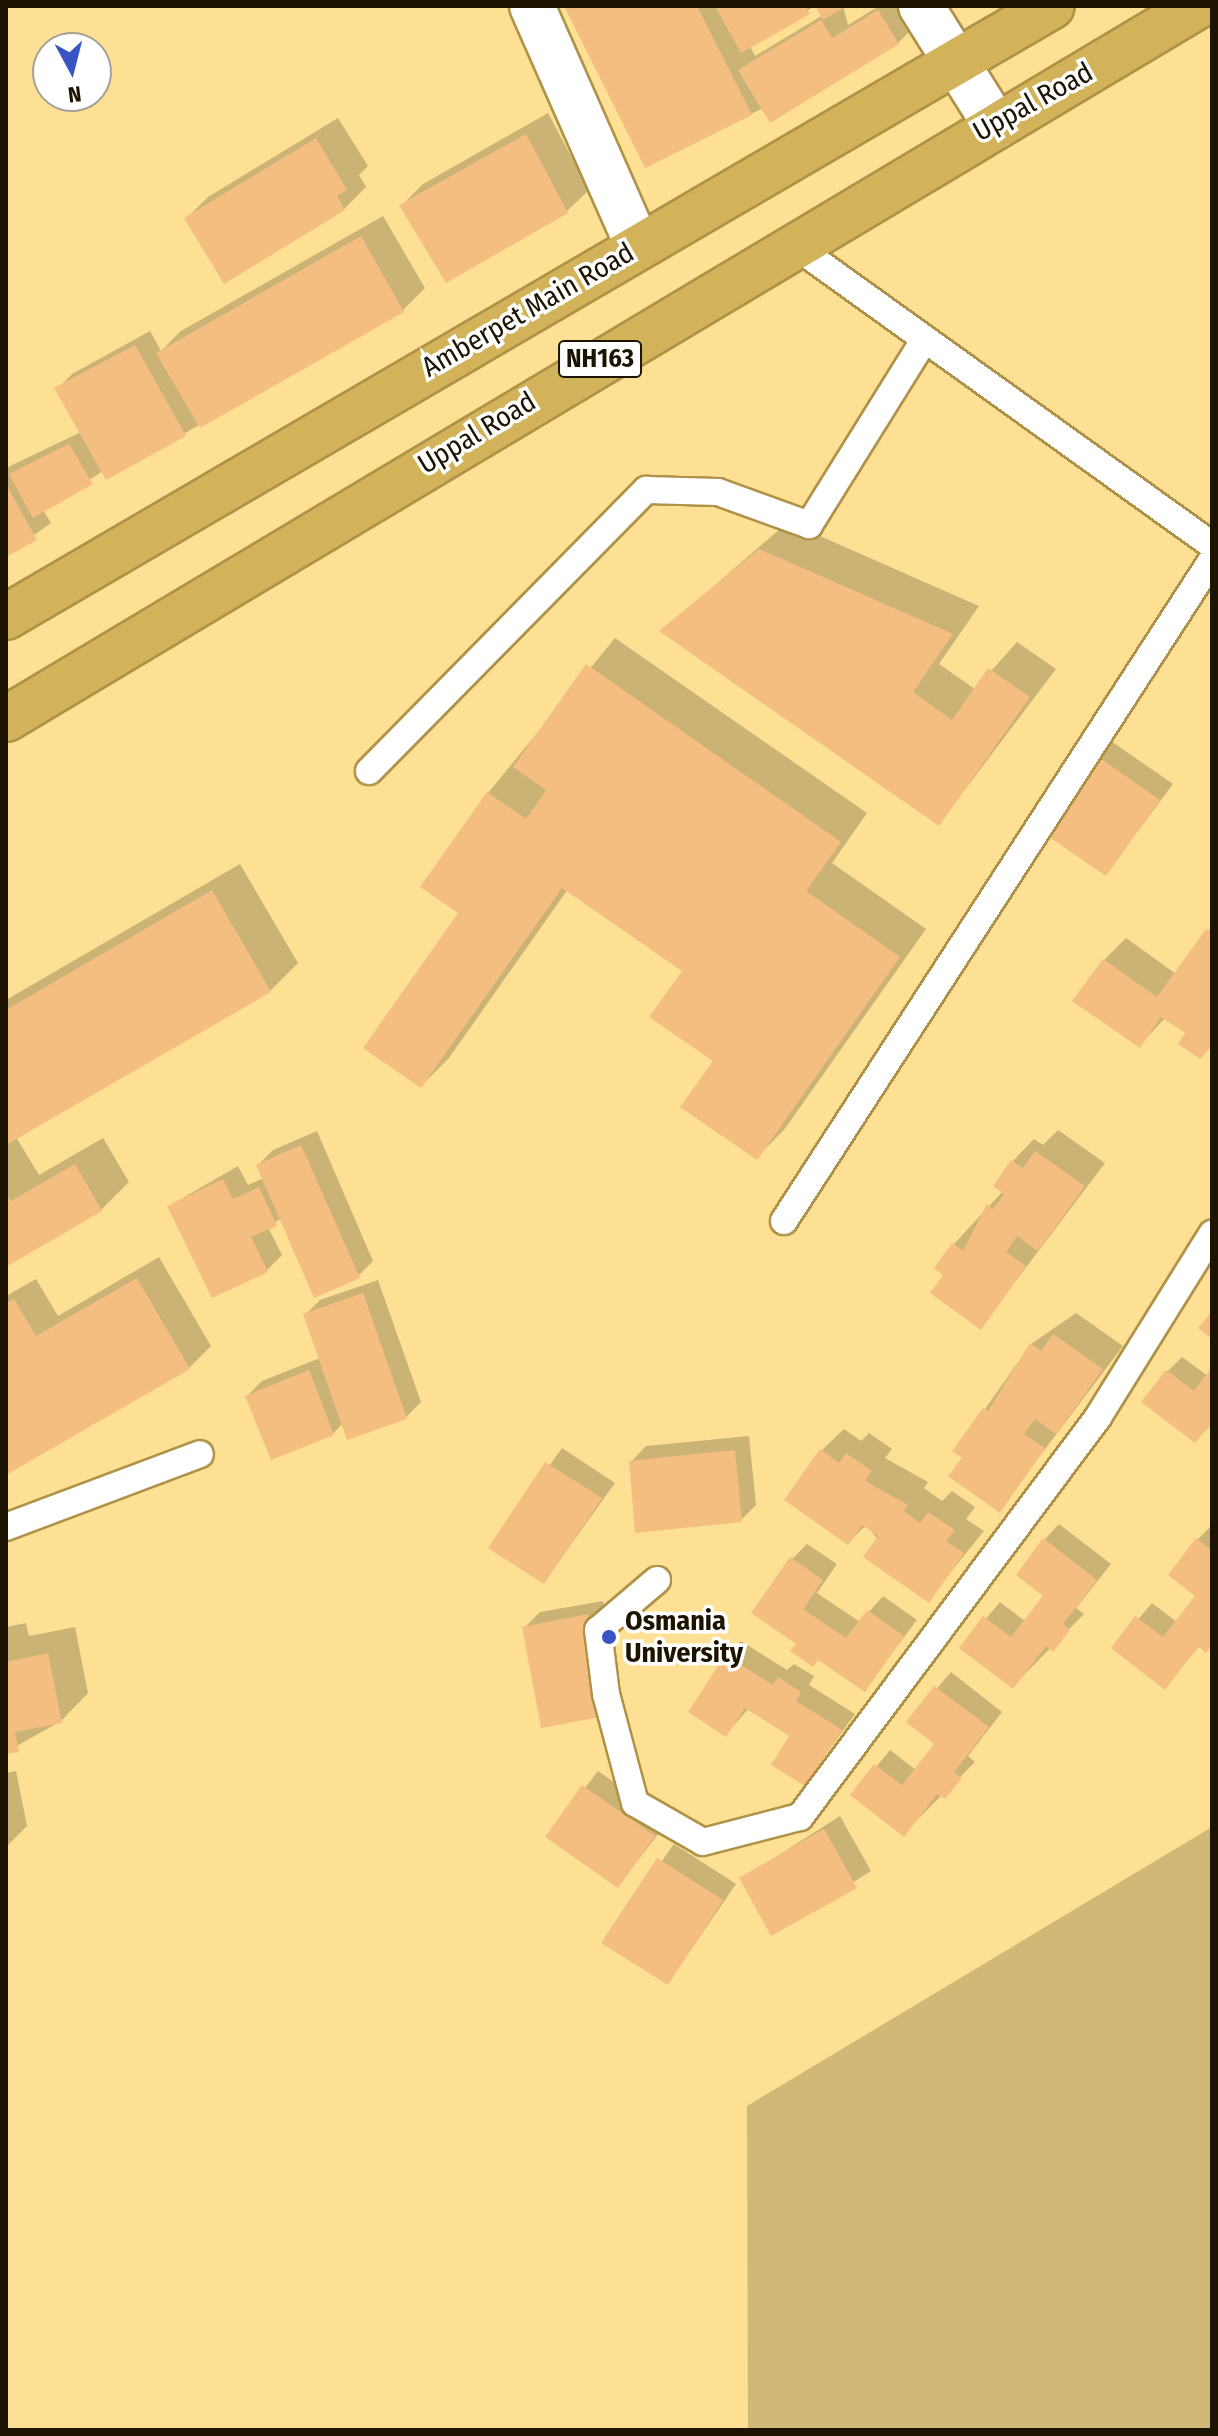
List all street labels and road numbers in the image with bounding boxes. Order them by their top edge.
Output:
street label: Uppal Road [967,55,1099,149]
street label: Amberpet Main Road [416,236,640,384]
road number: NH163 [558,337,642,381]
street label: Uppal Road [412,385,542,481]

